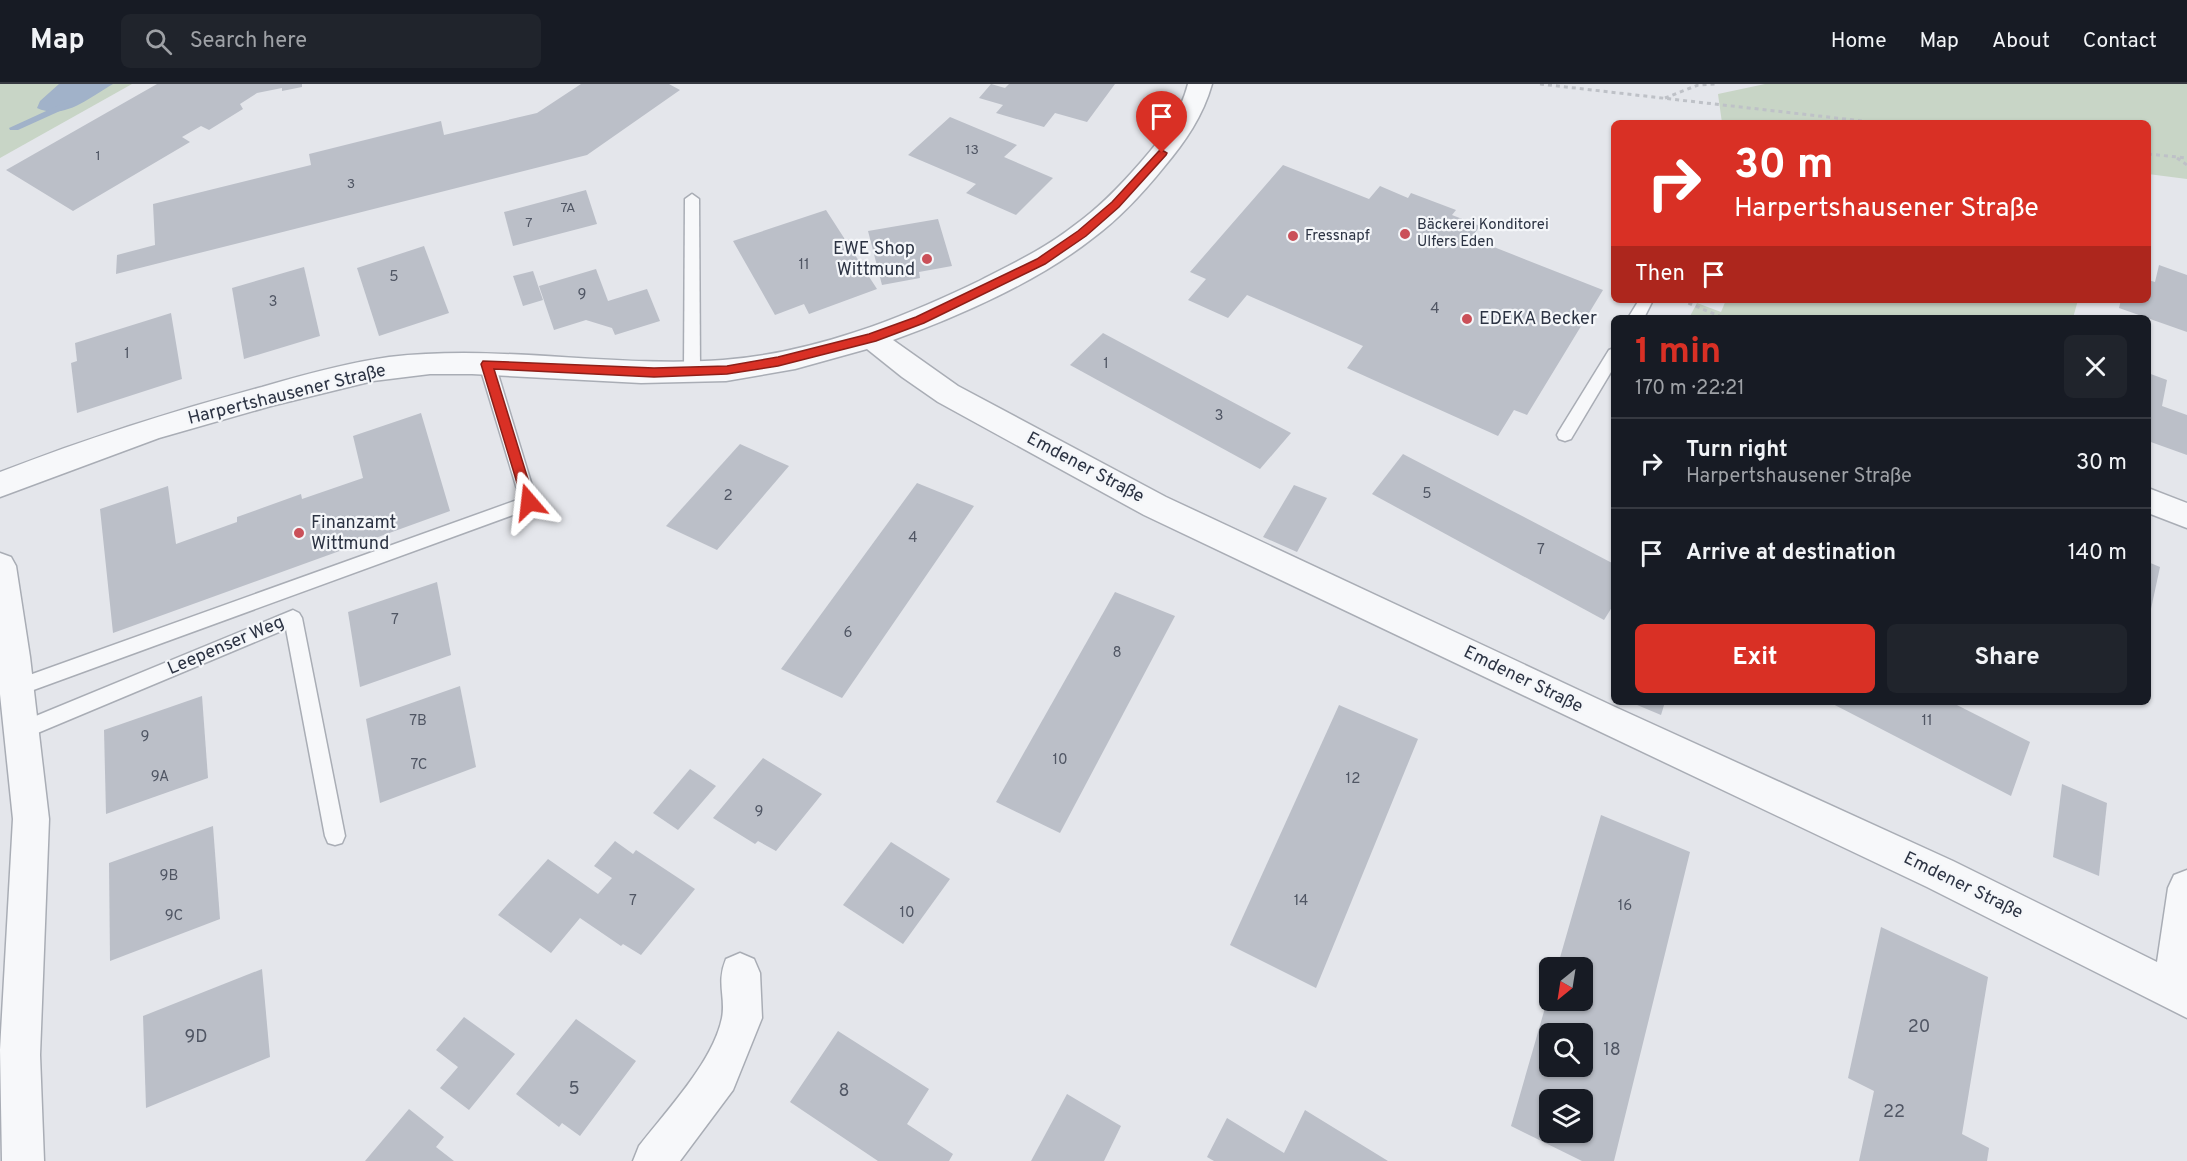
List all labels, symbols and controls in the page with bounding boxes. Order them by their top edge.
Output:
search box [121,14,541,68]
text: Map [30,23,85,59]
icon: search [142,25,175,58]
text: Search here [190,28,307,55]
text: Home [1831,28,1887,55]
text: Map [1920,28,1959,55]
text: About [1992,28,2050,55]
text: Contact [2083,28,2157,55]
pin [1136,91,1187,153]
icon: arrive [1145,100,1178,133]
text: 30 m [1734,140,1833,193]
house number: 13 [965,142,979,159]
icon: right [1635,144,1713,222]
house number: 1 [95,148,101,165]
house number: 3 [347,176,355,193]
text: Harpertshausener Straße [1734,192,2039,226]
house number: 7A [560,200,576,217]
house number: 7 [525,215,533,232]
place label: Bäckerei Konditorei Ulfers Eden [1417,216,1549,252]
place label: Fressnapf [1305,227,1370,246]
marker: Bäckerei Konditorei Ulfers Eden [1398,227,1412,241]
marker: Fressnapf [1286,229,1300,243]
place label: EWE Shop Wittmund [833,238,915,282]
marker: EWE Shop Wittmund [920,252,934,266]
house number: 11 [798,256,810,275]
icon: arrive [1697,258,1730,291]
text: Then [1635,261,1685,288]
house number: 5 [389,268,399,287]
house number: 9 [578,286,586,305]
house number: 3 [268,293,278,312]
house number: 4 [1430,300,1440,319]
place label: EDEKA Becker [1479,308,1597,331]
marker: EDEKA Becker [1460,312,1474,326]
text: 1 min [1635,330,1721,376]
button: close [2064,335,2127,398]
house number: 1 [124,345,130,364]
house number: 1 [1103,355,1109,374]
street label: Harpertshausener Straße [186,359,388,431]
text: 170 m · 22:21 [1635,376,1745,402]
house number: 3 [1214,407,1224,426]
street label: Emdener Straße [1022,427,1148,509]
text: Turn right [1686,437,1788,464]
icon: right [1635,447,1668,480]
text: 30 m [2076,450,2127,477]
text: Harpertshausener Straße [1686,464,1912,490]
position arrow [497,470,561,534]
house number: 5 [1422,485,1432,504]
house number: 2 [723,487,733,506]
place label: Finanzamt Wittmund [311,512,396,556]
marker: Finanzamt Wittmund [292,526,306,540]
house number: 4 [908,529,918,548]
icon: arrive [1635,537,1668,570]
text: Arrive at destination [1686,540,1896,567]
text: 140 m [2068,540,2127,567]
house number: 7 [1537,541,1545,560]
street label: Leepenser Weg [164,611,288,681]
house number: 7 [391,611,399,630]
house number: 6 [844,624,853,643]
button: Exit [1635,624,1875,693]
button: Share [1887,624,2127,693]
street label: Emdener Straße [1459,641,1587,719]
house number: 8 [1112,644,1122,663]
house number: 7B [409,712,427,731]
house number: 11 [1921,712,1933,731]
house number: 9 [141,728,149,747]
house number: 10 [1052,751,1068,770]
house number: 7C [411,756,427,775]
house number: 9A [151,768,169,787]
house number: 12 [1346,770,1360,789]
house number: 9 [755,803,763,822]
street label: Emdener Straße [1899,847,2027,925]
house number: 9B [160,867,178,886]
house number: 7 [629,892,637,911]
house number: 14 [1294,892,1308,911]
house number: 16 [1618,897,1632,916]
house number: 10 [899,904,915,923]
house number: 9C [165,907,183,926]
north arrow [1539,957,1593,1011]
map controls [1539,957,1593,1143]
house number: 20 [1908,1016,1930,1039]
button: search [1539,1023,1593,1077]
house number: 9D [184,1026,208,1049]
house number: 18 [1603,1039,1621,1062]
house number: 5 [568,1078,580,1101]
house number: 8 [839,1080,850,1103]
button: layers [1539,1089,1593,1143]
house number: 22 [1883,1101,1905,1124]

